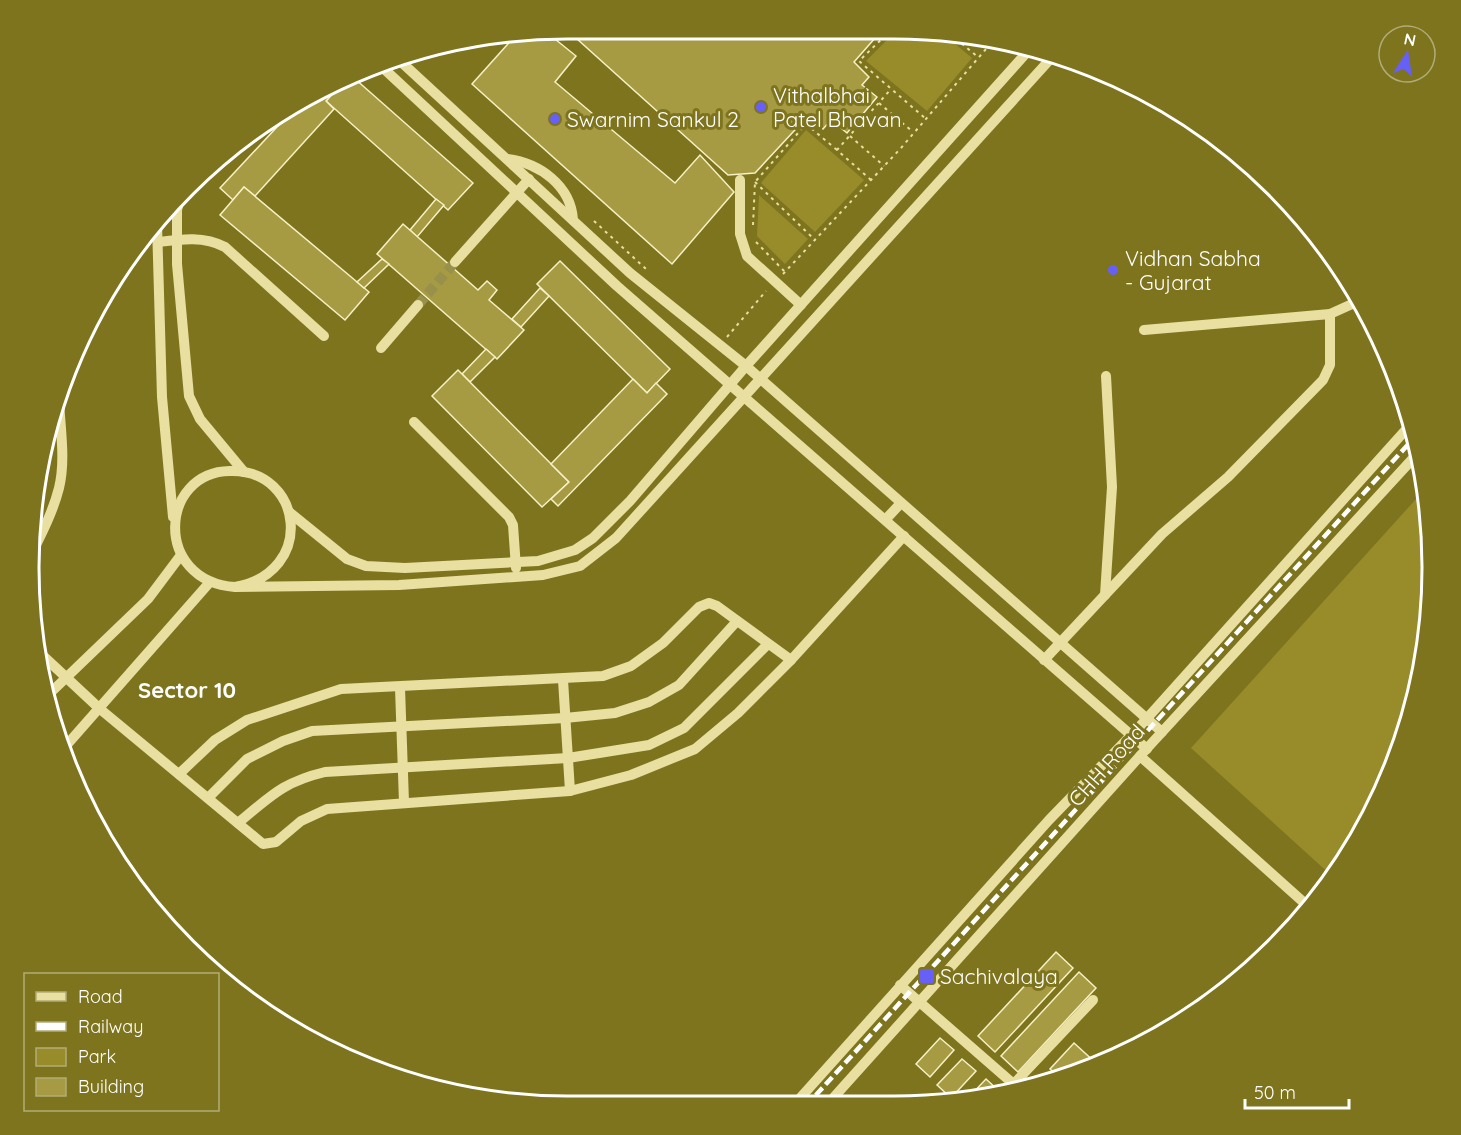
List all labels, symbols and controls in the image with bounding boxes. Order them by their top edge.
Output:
north arrow [1377,24,1437,84]
text: N [1402,28,1418,50]
place label: Vithalbhai Patel Bhavan [773,82,902,132]
marker: Vithalbhai Patel Bhavan [754,100,768,114]
place label: Swarnim Sankul 2 [567,106,739,132]
marker: Swarnim Sankul 2 [548,112,562,126]
place label: Vidhan Sabha - Gujarat [1125,245,1261,295]
marker: Vidhan Sabha - Gujarat [1106,263,1120,277]
district label: Sector 10 [138,676,236,704]
street label: CHH Road [1062,718,1150,812]
place label: Sachivalaya [940,963,1058,989]
marker: Sachivalaya [918,967,936,985]
legend [24,973,219,1111]
text: Road [78,985,123,1008]
text: Railway [78,1015,144,1038]
text: Park [78,1045,116,1068]
scale bar [1245,1072,1348,1110]
text: Building [78,1075,144,1098]
text: 50 m [1254,1081,1296,1104]

